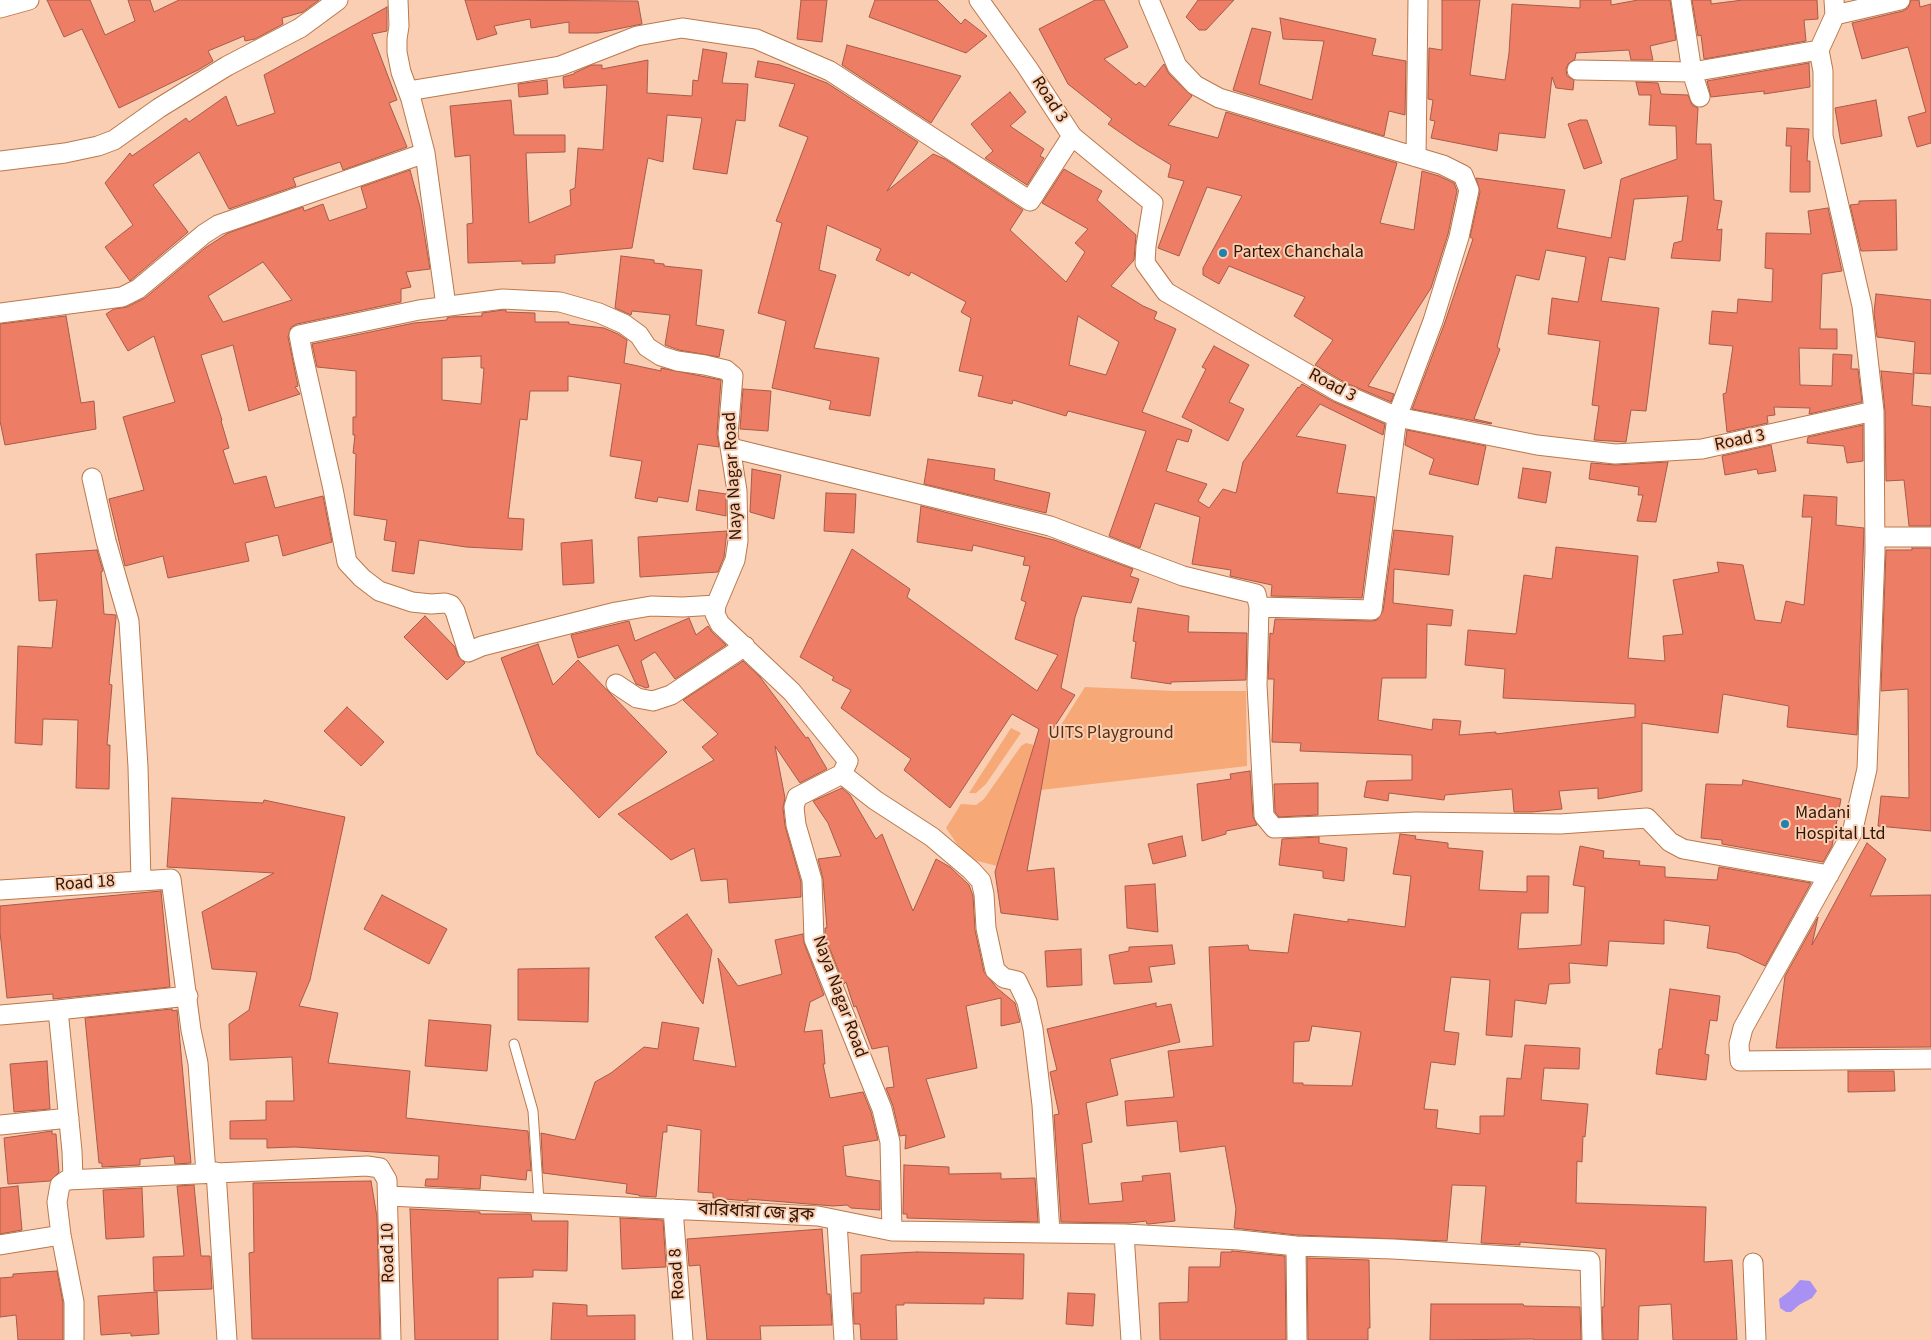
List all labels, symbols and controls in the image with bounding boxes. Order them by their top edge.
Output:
street label: Road 3 [1026,73,1072,127]
place label: Partex Chanchala [1233,242,1364,264]
marker: Partex Chanchala [1217,247,1229,259]
street label: Road 3 [1304,364,1360,408]
street label: Naya Nagar Road [720,411,748,541]
street label: Road 3 [1713,425,1767,457]
park label: UITS Playground [1048,723,1174,745]
place label: Madani Hospital Ltd [1795,803,1886,846]
marker: Madani Hospital Ltd [1779,818,1791,830]
street label: Road 18 [54,871,116,897]
street label: Naya Nagar Road [807,933,871,1061]
street label: বারিধারা জে ব্লক [697,1199,815,1227]
street label: Road 10 [378,1223,400,1283]
street label: Road 8 [665,1248,691,1300]

